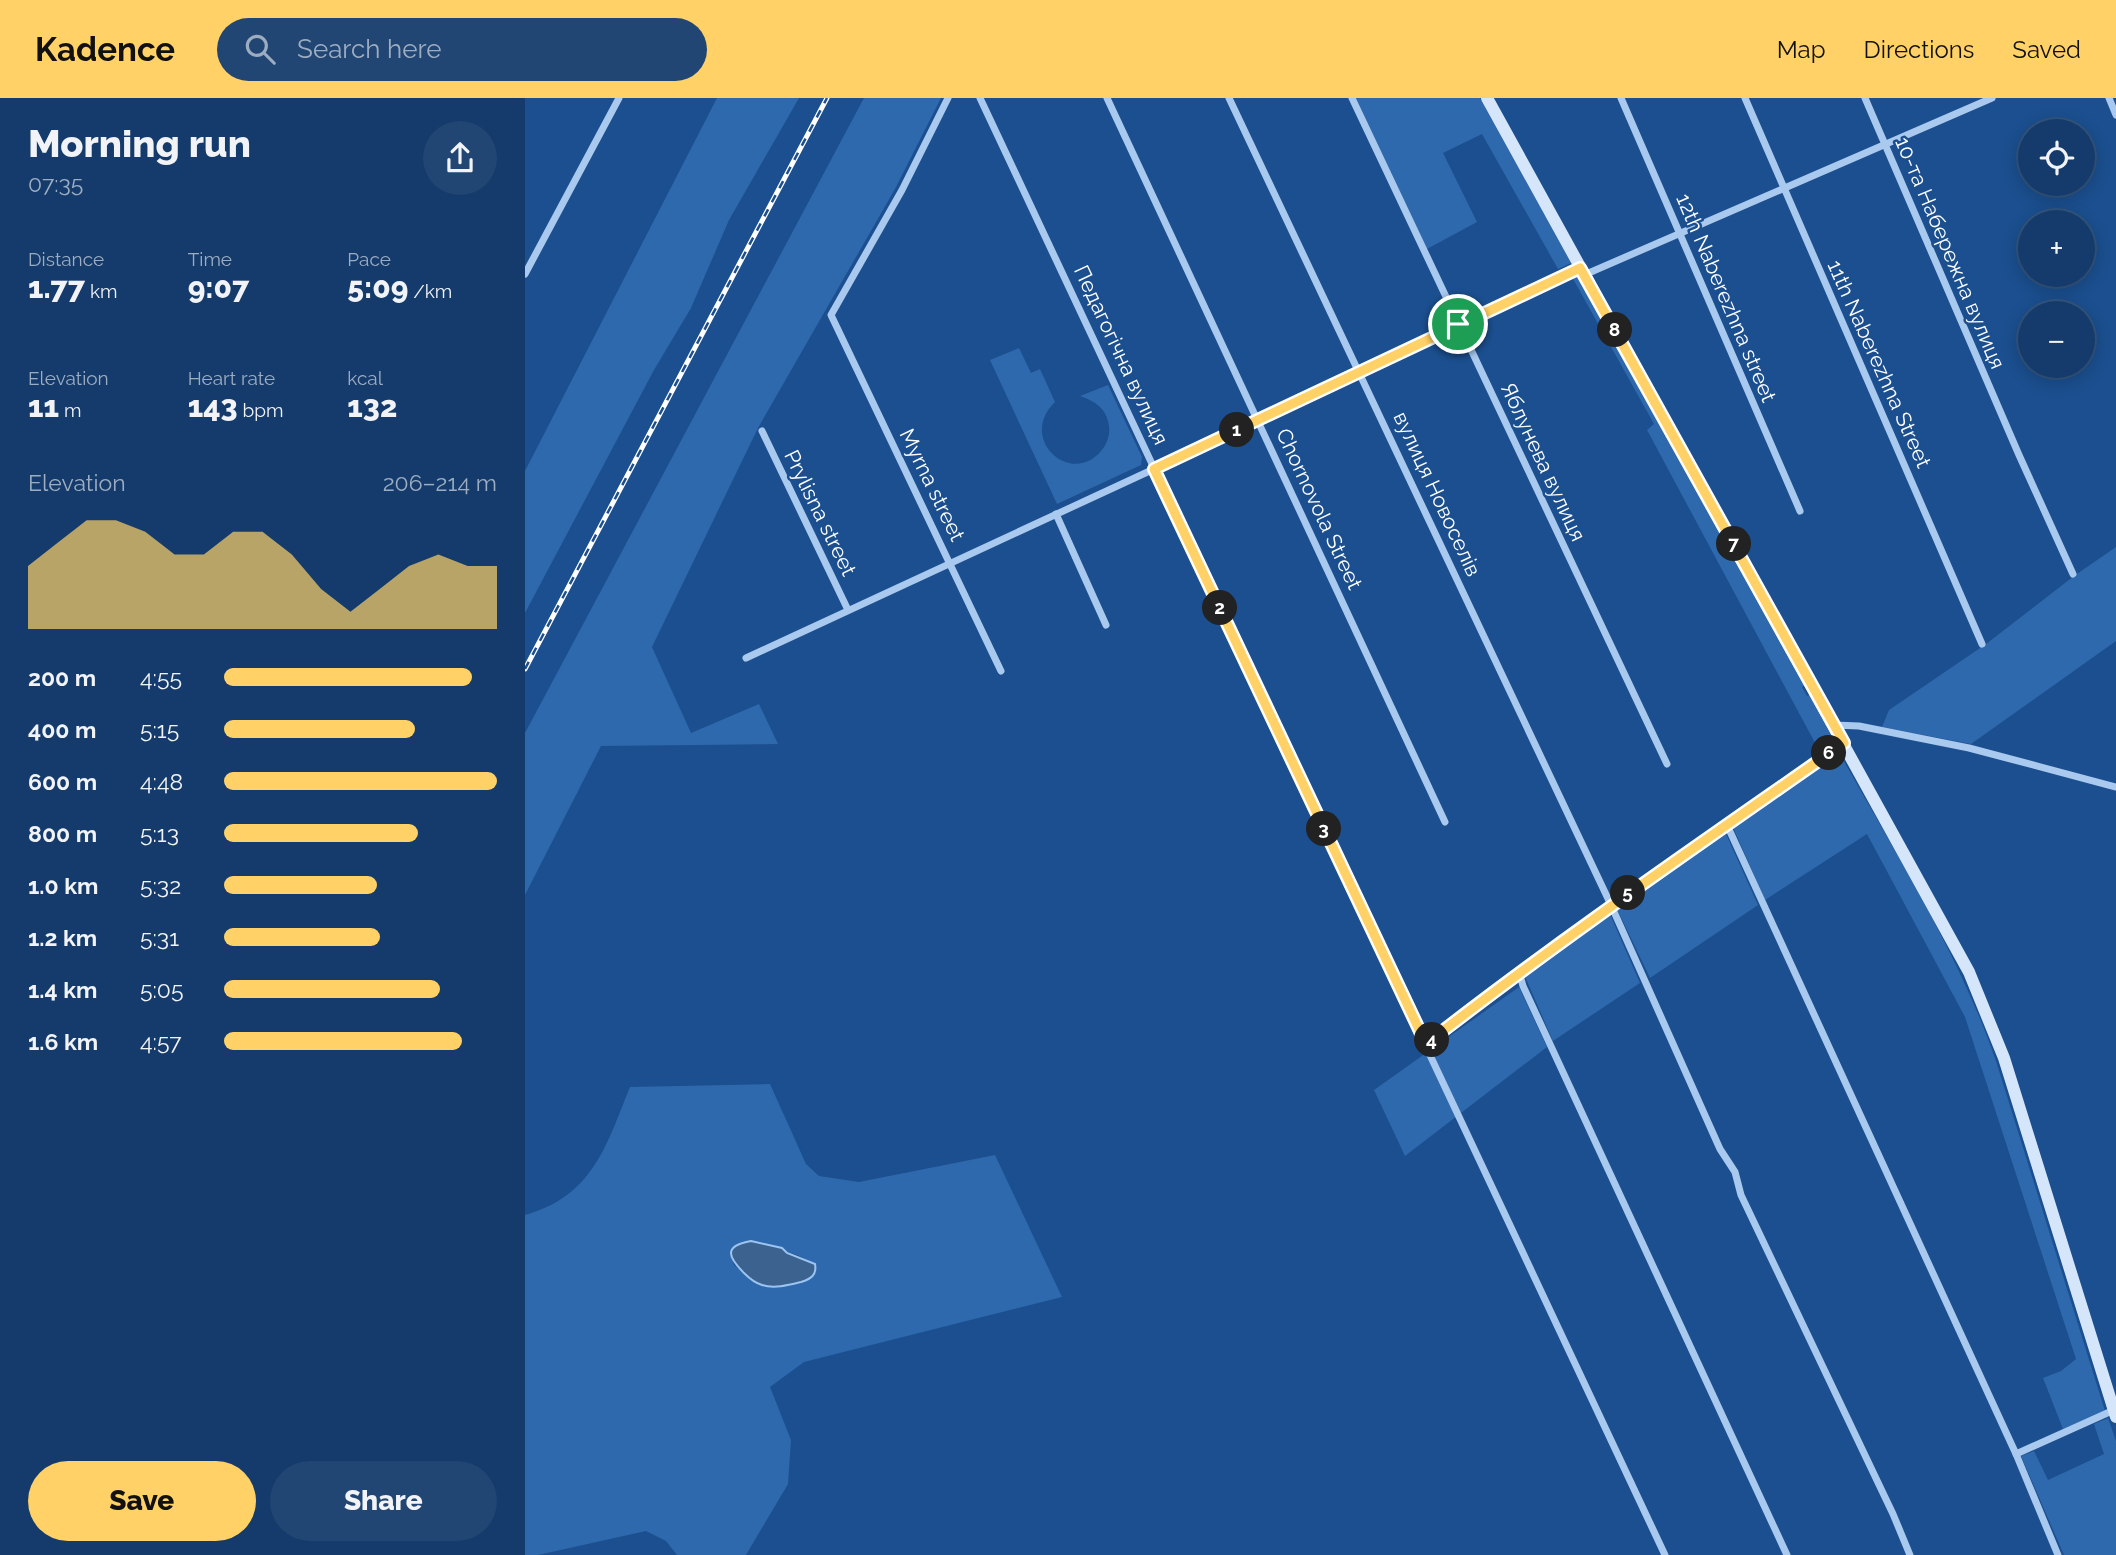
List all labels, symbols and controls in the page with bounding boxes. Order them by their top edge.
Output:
search box [217,18,707,81]
text: Kadence [35,30,175,69]
icon: search [241,30,279,68]
text: Search here [297,34,441,64]
text: Map [1777,35,1826,64]
text: Directions [1864,35,1974,64]
text: Saved [2012,35,2081,64]
map controls [2018,119,2095,378]
button: locate [2018,119,2095,196]
text: Morning run [28,121,251,166]
button: share [423,121,497,195]
street label: 10-та Набережна вулиця [1890,133,2011,373]
text: 07:35 [28,170,83,197]
street label: 12th Naberezhna street [1671,190,1782,406]
button: + [2018,210,2095,287]
text: Distance [28,248,104,270]
text: Time [188,248,232,270]
text: Pace [347,248,391,270]
street label: 11th Naberezhna Street [1822,256,1937,471]
street label: Педагогічна вулиця [1069,261,1174,448]
text: 1.77 [28,270,85,305]
text: 9:07 [188,270,249,305]
text: 5:09 [347,270,408,305]
text: km [85,280,117,302]
text: /km [408,280,452,302]
pin [1428,294,1488,354]
button: − [2018,301,2095,378]
icon: arrive [1439,305,1477,343]
pin: 8 [1597,313,1633,348]
text: 8 [1609,318,1620,340]
text: Elevation [28,367,109,389]
text: Heart rate [188,367,275,389]
text: kcal [347,367,383,389]
street label: Яблунева вулиця [1496,378,1591,545]
text: 11 [28,389,59,424]
text: 143 [188,389,238,424]
text: 132 [347,389,397,424]
text: m [59,399,81,421]
text: bpm [238,399,283,421]
street label: вулиця Новоселів [1388,408,1487,580]
pin: 1 [1219,412,1255,448]
text: 1 [1232,418,1241,440]
street label: Myrna street [894,424,970,545]
street label: Chornovola Street [1271,424,1368,593]
street label: Prylisna street [779,446,862,580]
text: Elevation [28,469,126,496]
text: 206–214 m [383,469,497,496]
pin: 7 [1717,526,1751,562]
text: 7 [1728,532,1739,554]
pin: 2 [1203,590,1237,626]
text: 2 [1214,596,1225,618]
text: 200 m [28,664,96,691]
text: 4:55 [140,664,182,691]
text: 400 m [28,716,96,743]
text: 5:15 [140,716,179,743]
pin: 6 [1811,736,1847,770]
text: 6 [1823,741,1834,763]
text: 600 m [28,768,97,795]
text: 4:48 [140,768,183,795]
pin: 3 [1307,812,1341,846]
text: 3 [1318,817,1329,839]
text: 800 m [28,820,97,847]
text: 5:13 [140,820,179,847]
text: 1.0 km [28,872,98,899]
text: 5:32 [140,872,181,899]
pin: 5 [1611,876,1645,910]
text: 5 [1622,881,1633,903]
text: 1.2 km [28,924,97,951]
text: 5:31 [140,924,179,951]
text: 1.4 km [28,976,97,1003]
text: 5:05 [140,976,183,1003]
pin: 4 [1415,1023,1450,1058]
text: 1.6 km [28,1028,98,1055]
text: 4:57 [140,1028,182,1055]
text: 4 [1426,1028,1437,1050]
button: Save [28,1461,256,1541]
button: Share [270,1461,497,1541]

